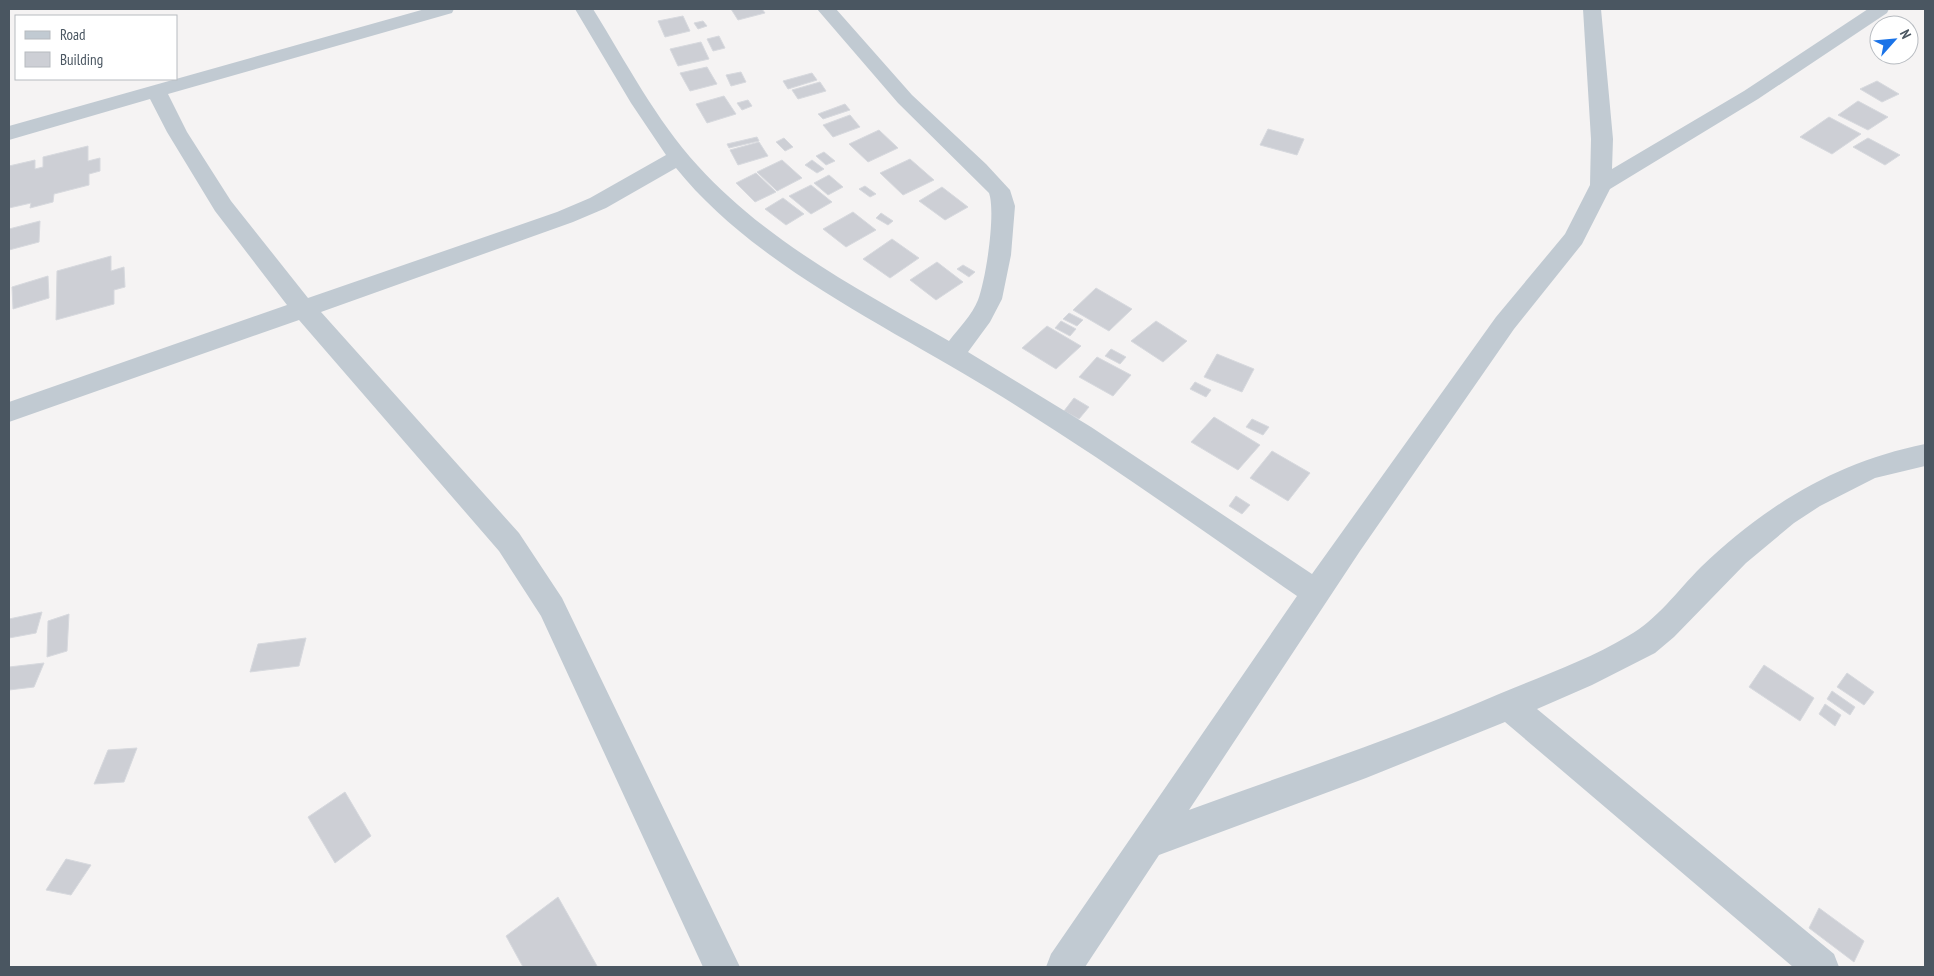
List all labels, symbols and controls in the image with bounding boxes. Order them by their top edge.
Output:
legend [15,15,178,80]
north arrow [1869,15,1919,65]
text: Road [60,25,86,44]
text: N [1896,27,1915,42]
text: Building [60,50,103,69]

